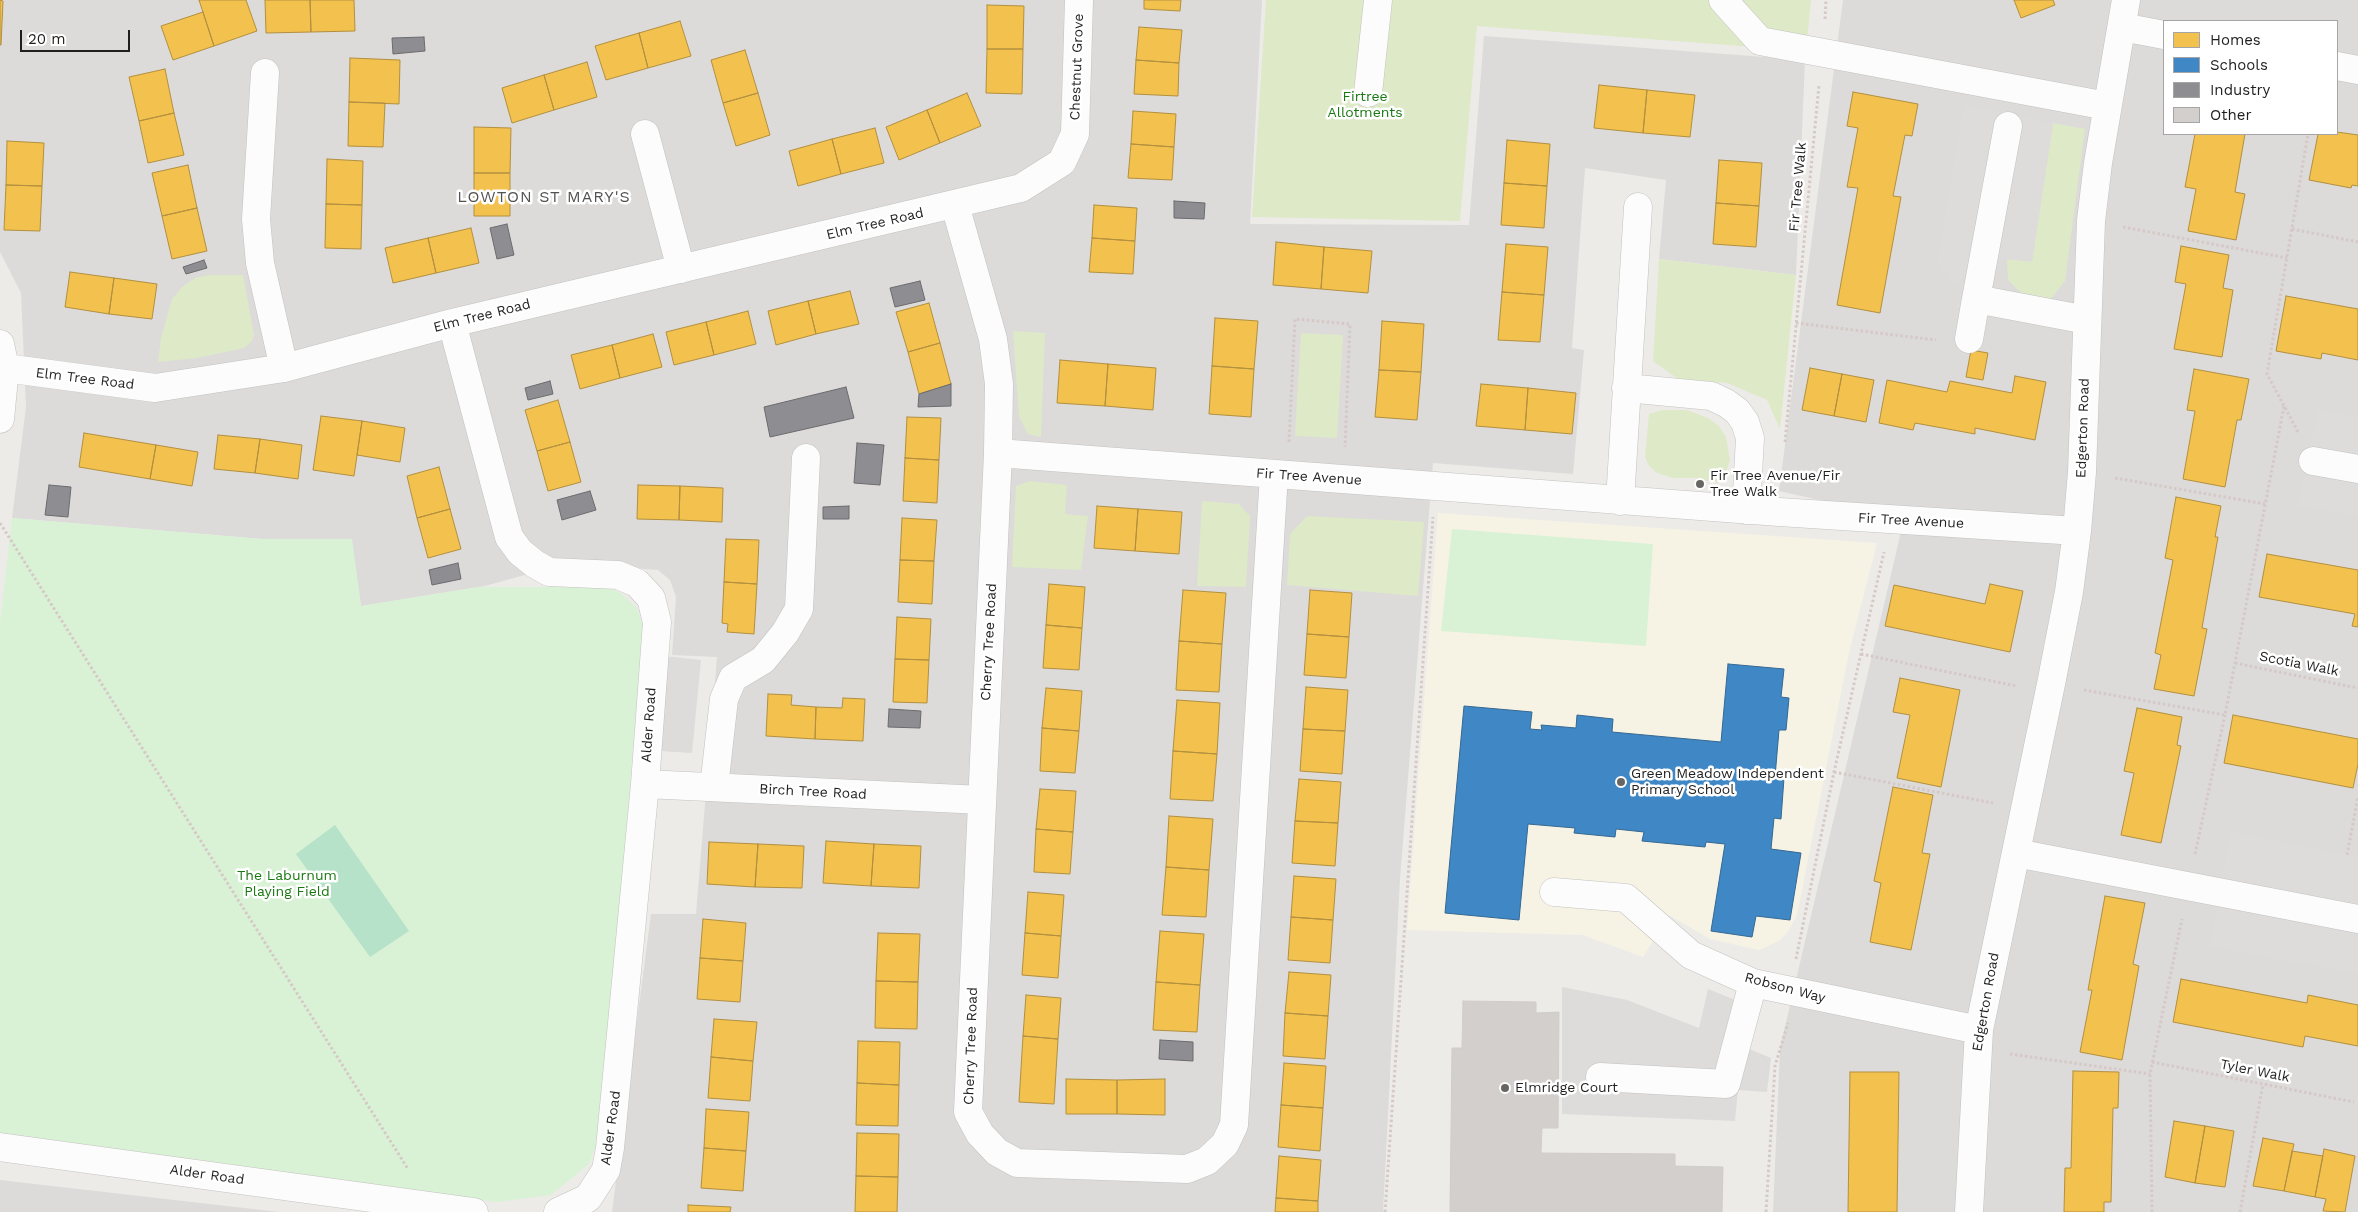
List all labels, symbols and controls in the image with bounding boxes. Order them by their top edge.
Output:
street label: Chestnut Grove [1067,13,1087,121]
scale bar [22,20,132,52]
legend [2163,20,2338,135]
text: 20 m [28,30,66,48]
text: Homes [2210,31,2261,49]
text: Schools [2210,56,2268,74]
text: Industry [2210,81,2270,99]
park label: Firtree Allotments [1327,89,1403,121]
text: Other [2210,106,2252,124]
street label: Fir Tree Walk [1786,142,1810,232]
district label: LOWTON ST MARY'S [455,187,633,207]
street label: Elm Tree Road [825,205,925,243]
street label: Elm Tree Road [432,296,532,336]
street label: Elm Tree Road [35,365,135,393]
street label: Edgerton Road [2073,378,2093,478]
street label: Fir Tree Avenue [1255,465,1363,489]
place label: Fir Tree Avenue/Fir Tree Walk [1710,468,1840,501]
marker: Fir Tree Avenue/Fir Tree Walk [1694,478,1706,490]
street label: Fir Tree Avenue [1858,510,1964,532]
street label: Cherry Tree Road [978,583,1000,701]
street label: Scotia Walk [2258,648,2340,680]
street label: Alder Road [638,687,660,763]
place label: Green Meadow Independent Primary School [1631,766,1824,799]
marker: Green Meadow Independent Primary School [1615,776,1627,788]
street label: Birch Tree Road [759,781,867,803]
park label: The Laburnum Playing Field [237,868,337,900]
street label: Edgerton Road [1969,951,2003,1053]
street label: Robson Way [1743,969,1827,1007]
street label: Cherry Tree Road [961,987,981,1105]
street label: Tyler Walk [2219,1056,2291,1086]
place label: Elmridge Court [1515,1080,1618,1096]
marker: Elmridge Court [1499,1082,1511,1094]
street label: Alder Road [597,1090,625,1166]
street label: Alder Road [169,1161,245,1189]

